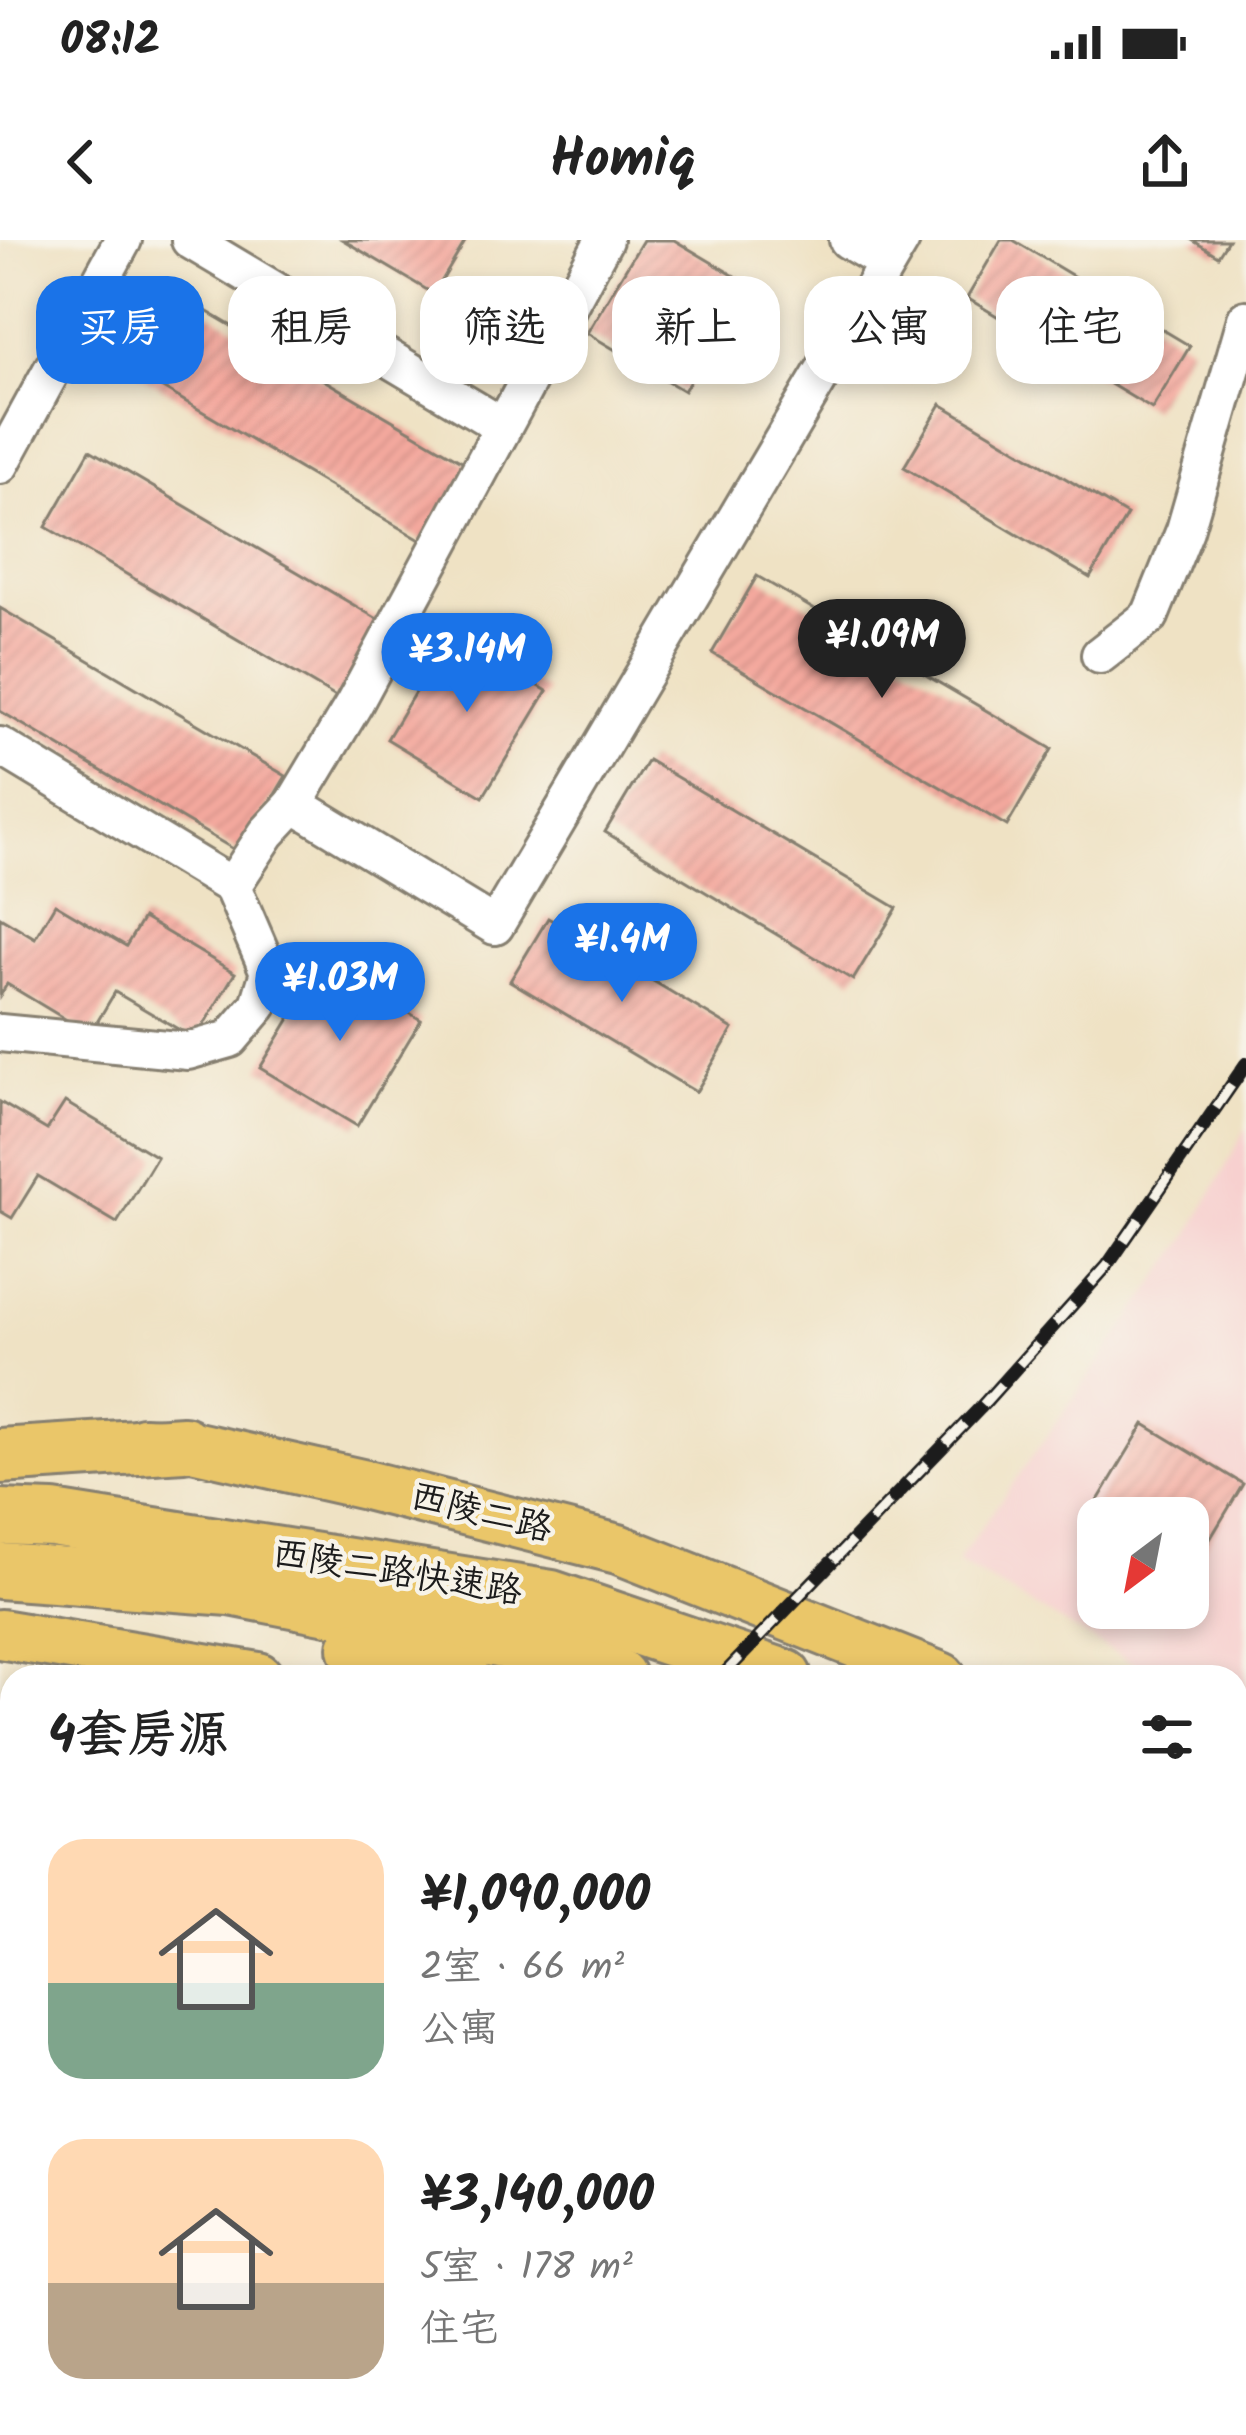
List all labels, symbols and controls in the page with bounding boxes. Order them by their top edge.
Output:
text: 08:12 [60,6,161,78]
text: Homiq [550,119,696,205]
icon: back [48,129,114,195]
icon: share [1132,129,1198,195]
chip: 买房 [36,276,204,384]
chip: 租房 [228,276,396,384]
chip: 筛选 [420,276,588,384]
chip: 新上 [612,276,780,384]
chip: 公寓 [804,276,972,384]
chip: 住宅 [996,276,1164,384]
pin: ¥1.09M [784,599,980,701]
text: ¥1.09M [825,607,939,669]
pin: ¥3.14M [369,613,565,715]
text: ¥3.14M [408,621,526,683]
pin: ¥1.4M [538,903,706,1005]
text: ¥1.4M [574,911,670,973]
pin: ¥1.03M [242,942,438,1044]
text: ¥1.03M [282,950,398,1012]
street label: 西陵二路 [404,1469,558,1559]
north arrow [1077,1497,1209,1629]
map controls [1077,1497,1209,1629]
street label: 西陵二路快速路 [268,1526,526,1622]
text: 4套房源 [48,1697,229,1778]
icon: filters [1134,1704,1200,1770]
text: ¥1,090,000 [420,1857,650,1938]
icon: home [144,1887,288,2031]
text: 2室 · 66 m² [420,1938,624,2000]
text: 公寓 [420,2000,498,2062]
text: ¥3,140,000 [420,2157,654,2238]
icon: home [144,2187,288,2331]
text: 5室 · 178 m² [420,2238,633,2300]
text: 住宅 [420,2300,498,2362]

